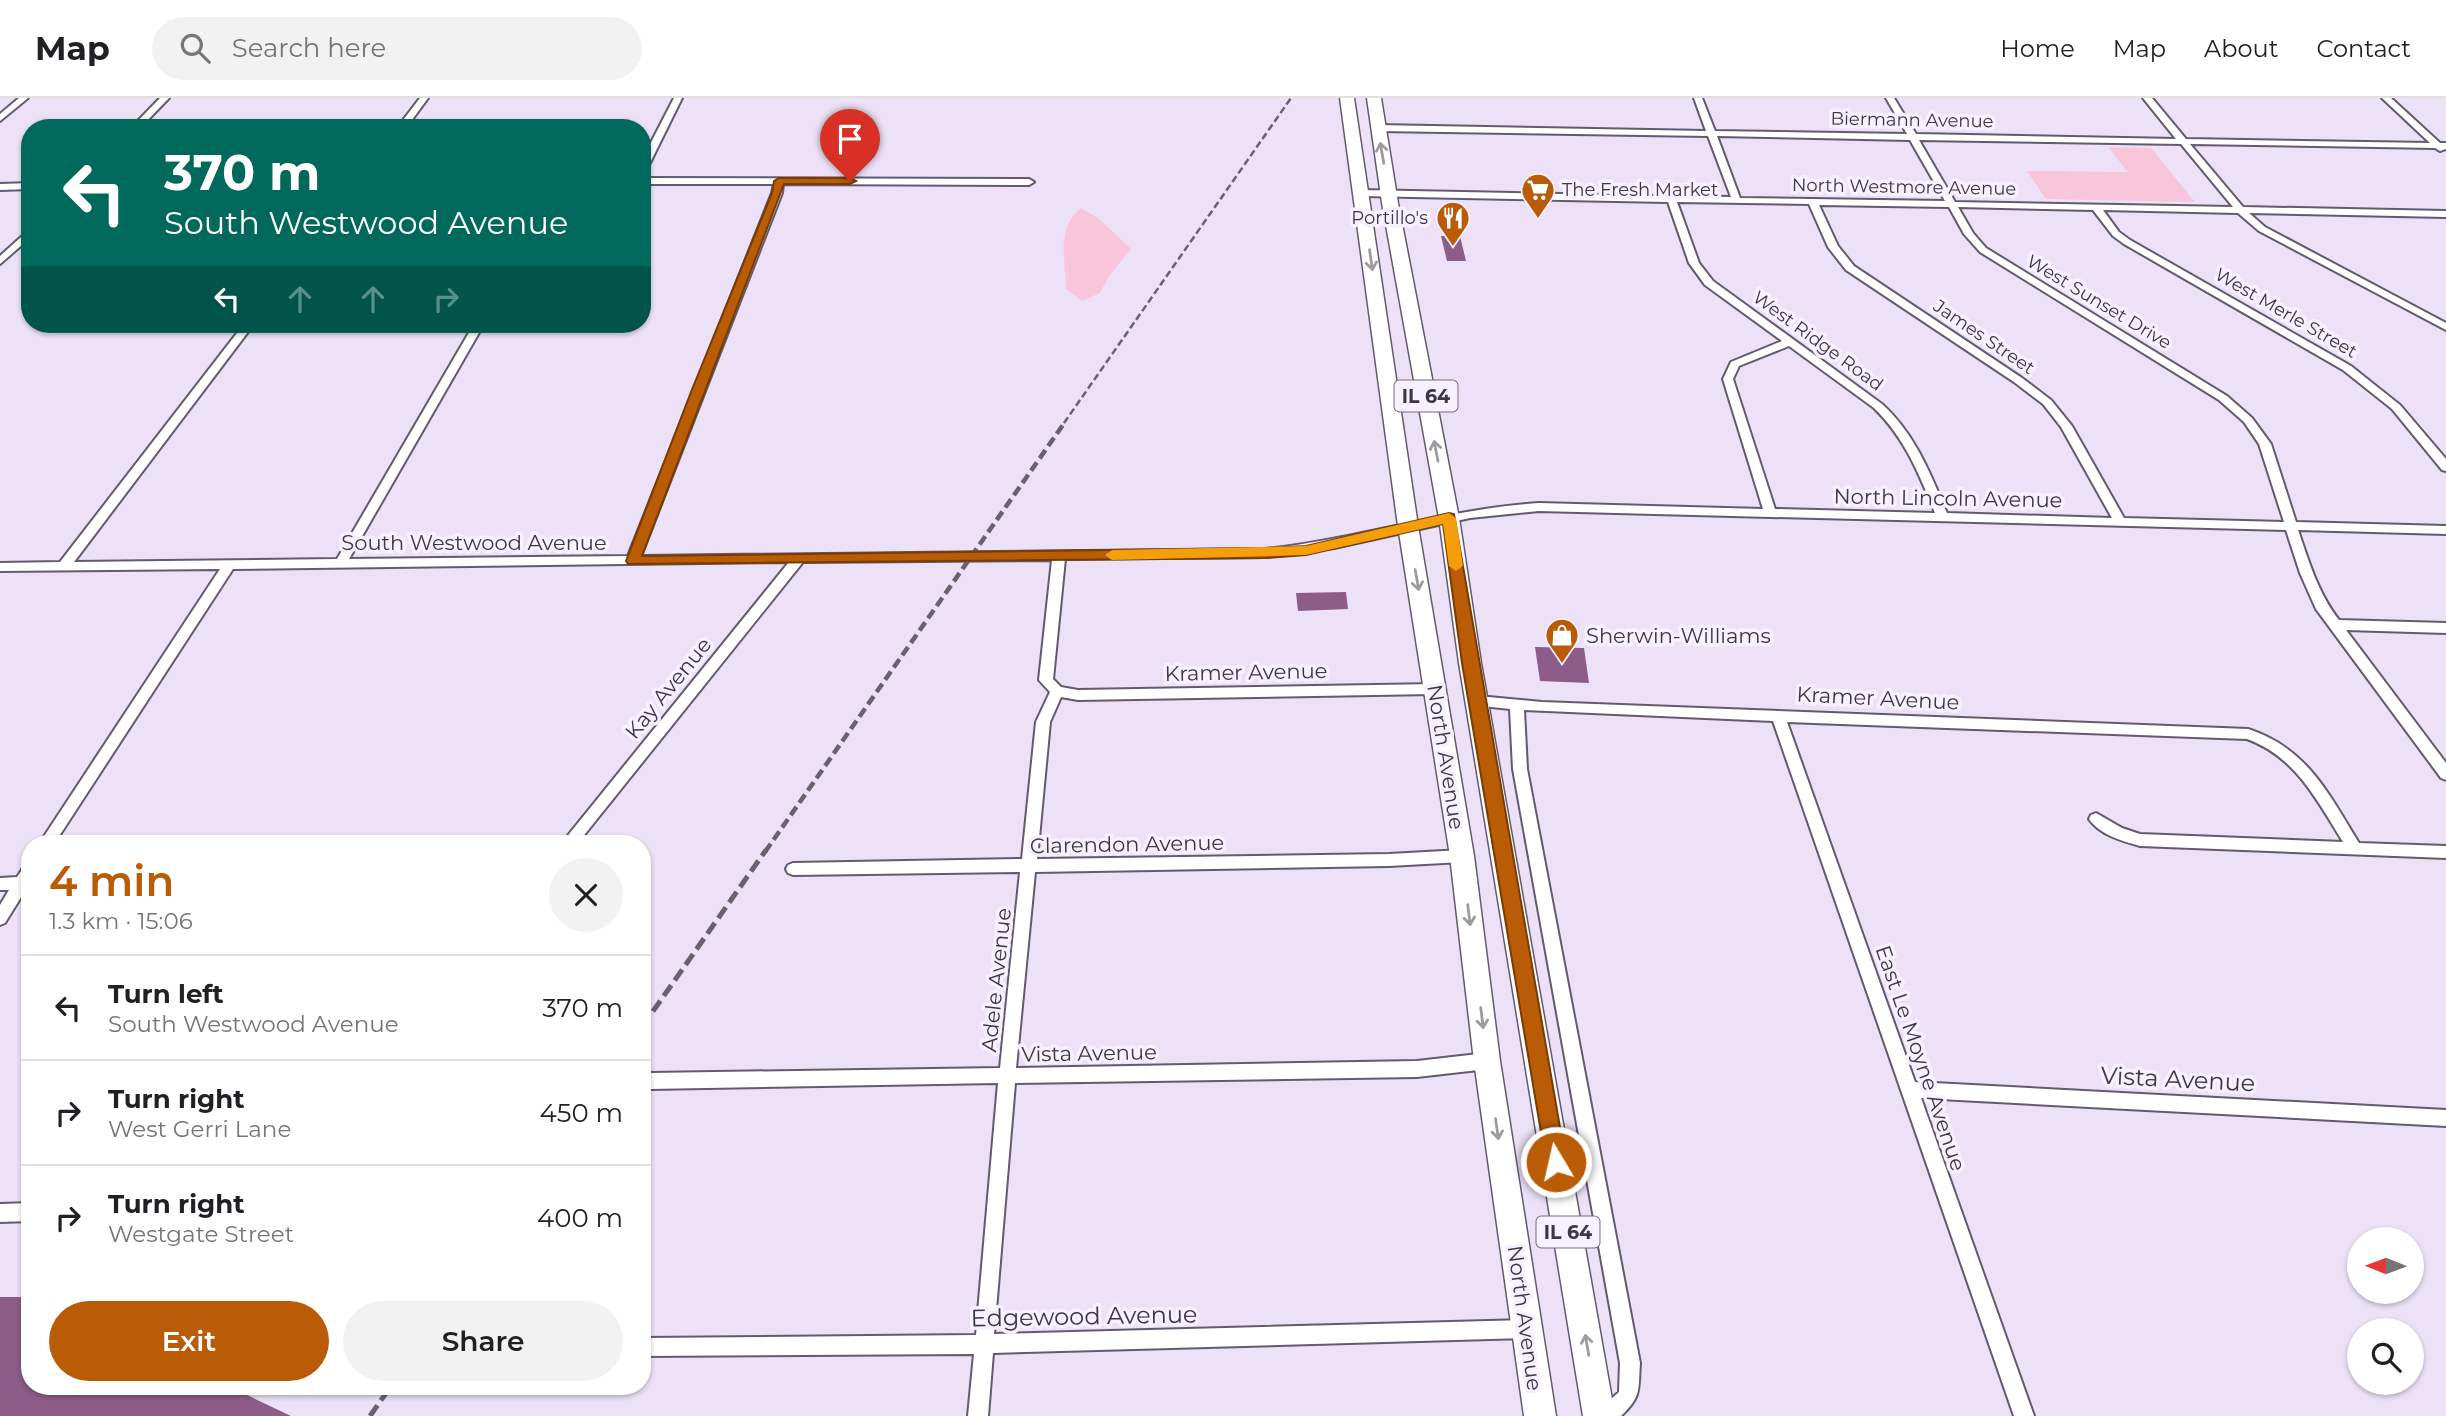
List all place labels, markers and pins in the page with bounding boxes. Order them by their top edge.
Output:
pin [820,109,880,181]
supermarket icon: The Fresh Market [1519,171,1557,220]
place label: The Fresh Market [1562,179,1718,201]
restaurant icon: Portillo's [1434,199,1472,248]
place label: Portillo's [1351,207,1428,229]
shop icon: Sherwin-Williams [1543,616,1581,665]
place label: Sherwin-Williams [1586,623,1771,648]

